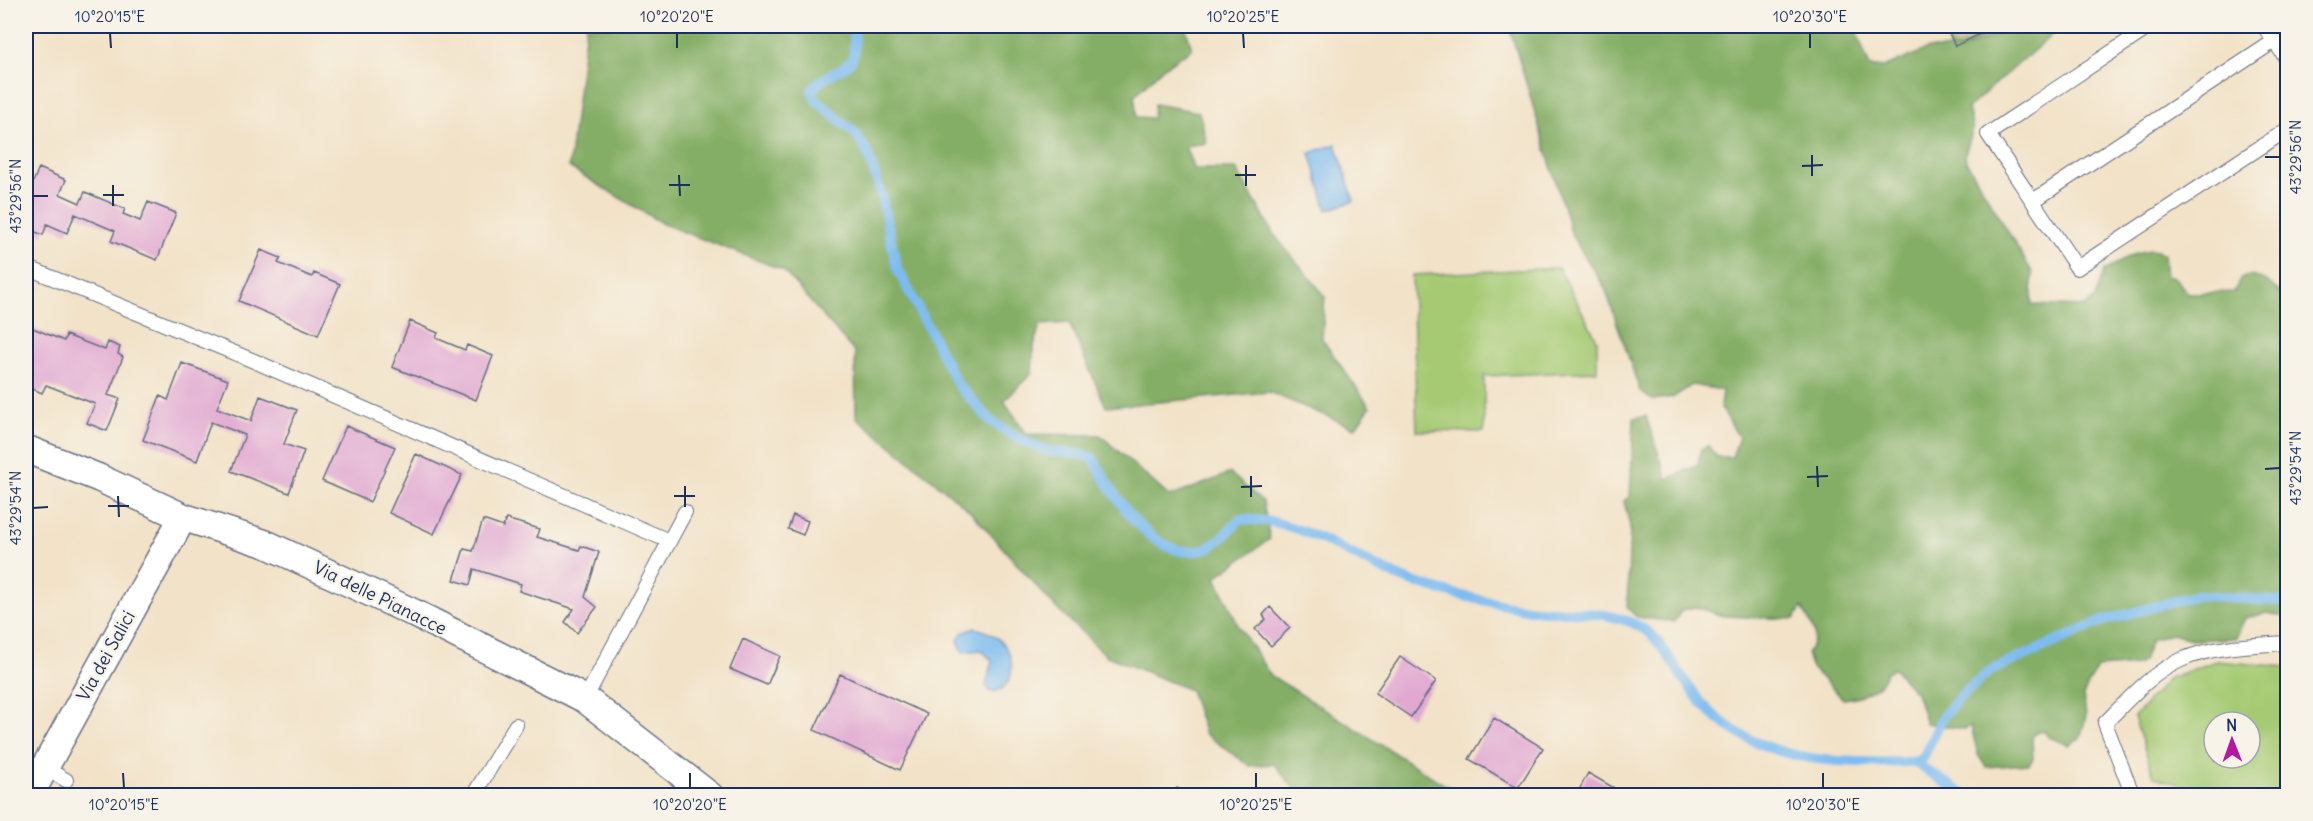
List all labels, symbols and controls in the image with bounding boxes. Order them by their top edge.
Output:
text: 10°20'15"E [75,7,145,26]
text: 10°20'20"E [640,7,714,26]
text: 10°20'25"E [1207,7,1279,26]
text: 10°20'30"E [1773,7,1847,26]
text: 43°29'56"N [2286,120,2305,194]
text: 43°29'56"N [6,159,25,233]
text: 43°29'54"N [2286,431,2305,505]
text: 43°29'54"N [6,471,25,545]
street label: Via delle Pianacce [310,555,451,640]
street label: Via dei Salici [71,606,140,705]
north arrow [2202,710,2262,770]
text: N [2226,715,2237,735]
text: 10°20'15"E [89,795,159,814]
text: 10°20'20"E [653,795,727,814]
text: 10°20'25"E [1220,795,1292,814]
text: 10°20'30"E [1786,795,1860,814]

